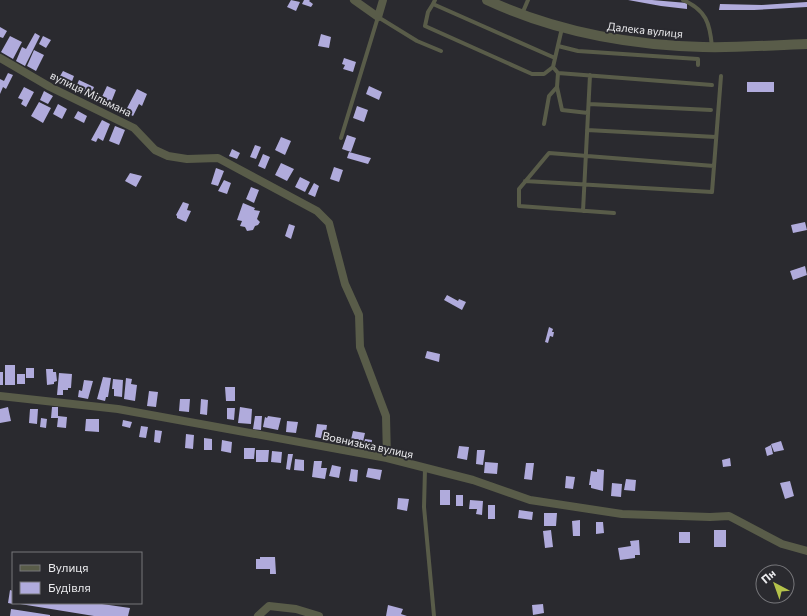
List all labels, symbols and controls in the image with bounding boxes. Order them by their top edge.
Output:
street label: Далека вулиця [607,19,684,40]
street label: вулиця Мільмана [48,68,134,119]
street label: Вовнизька вулиця [321,429,415,461]
legend [12,552,142,604]
text: Вулиця [48,560,89,574]
north arrow [755,564,795,604]
text: Пн [758,566,778,586]
text: Будівля [48,580,91,594]

